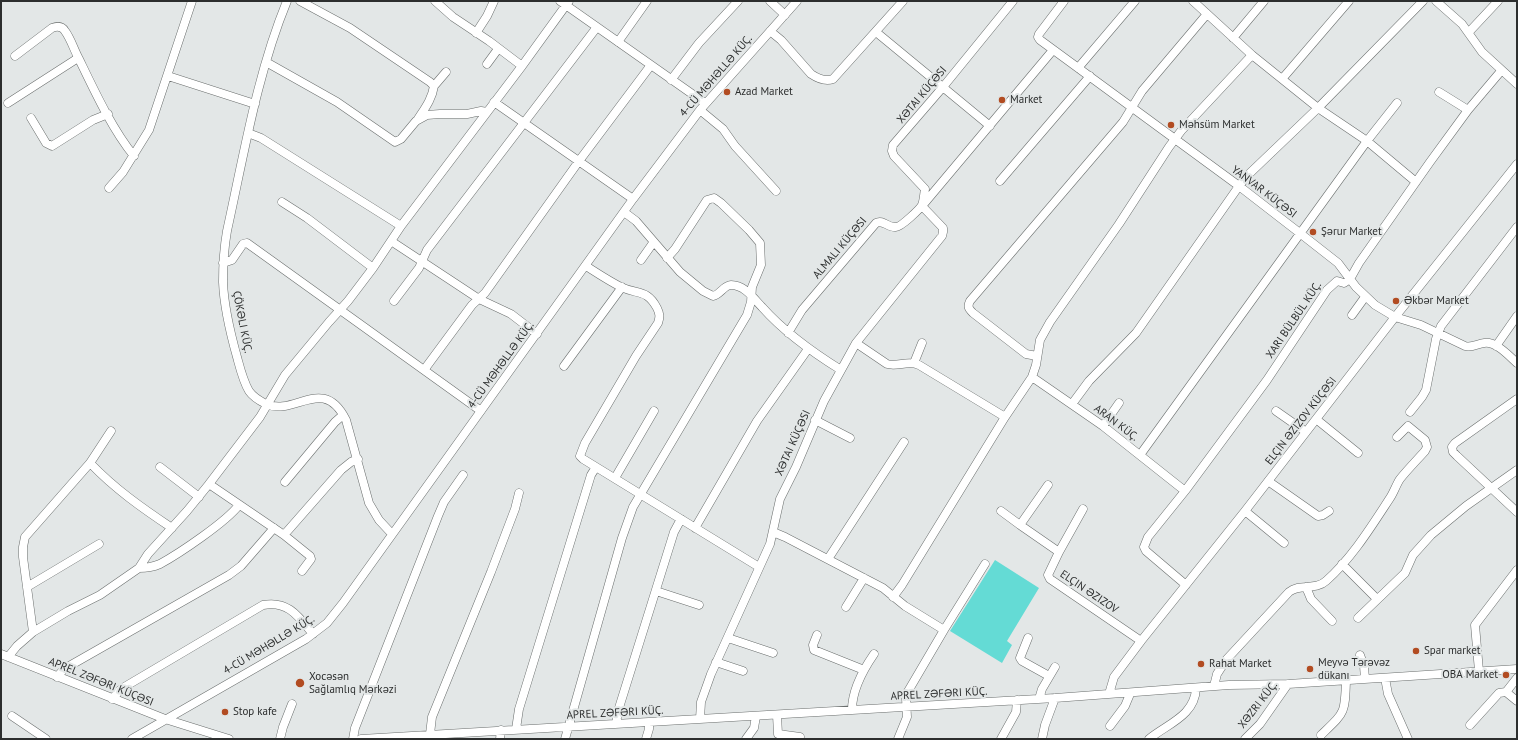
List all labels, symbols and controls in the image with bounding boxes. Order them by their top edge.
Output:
street label: 4-CÜ MƏHƏLLƏ KÜÇ. [677,32,755,120]
street label: XƏTAI KÜÇƏSI [894,64,950,126]
place label: Azad Market [735,85,793,99]
marker: Azad Market [722,87,732,97]
place label: Market [1010,93,1042,107]
marker: Market [997,95,1007,105]
place label: Məhsüm Market [1179,118,1255,132]
marker: Məhsüm Market [1166,120,1176,130]
street label: YANVAR KÜÇƏSI [1229,163,1299,221]
street label: ALMALI KÜÇƏSI [810,214,870,282]
place label: Şərur Market [1321,225,1382,239]
marker: Şərur Market [1308,227,1318,237]
street label: XARI BÜLBÜL KÜÇ. [1263,279,1325,361]
street label: ÇÖKƏLI KÜÇ. [230,290,254,354]
place label: Əkbər Market [1404,294,1469,308]
marker: Əkbər Market [1391,296,1401,306]
street label: 4-CÜ MƏHƏLLƏ KÜÇ. [465,319,537,411]
street label: ELÇIN ƏZIZOV KÜÇƏSI [1263,374,1339,468]
street label: ARAN KÜÇ. [1091,402,1141,444]
street label: XƏTAI KÜÇƏSI [773,408,813,478]
street label: ELÇIN ƏZIZOV [1057,568,1121,616]
street label: 4-CÜ MƏHƏLLƏ KÜÇ. [221,613,317,677]
place label: Spar market [1424,644,1481,658]
marker: Spar market [1411,646,1421,656]
street label: APREL ZƏFƏRI KÜÇƏSI [47,655,155,709]
place label: Meyvə Tərəvəz dükanı [1318,656,1390,682]
place label: Rahat Market [1209,657,1271,671]
marker: Rahat Market [1196,659,1206,669]
marker: Meyvə Tərəvəz dükanı [1305,664,1315,674]
place label: OBA Market [1442,668,1498,682]
place label: Xocəsən Sağlamlıq Mərkəzi [309,670,397,696]
marker: OBA Market [1501,670,1511,680]
marker: Xocəsən Sağlamlıq Mərkəzi [294,677,306,689]
street label: XƏZRI KÜÇ. [1235,679,1281,731]
street label: APREL ZƏFƏRI KÜÇ. [890,685,988,703]
street label: APREL ZƏFƏRI KÜÇ. [566,704,664,722]
place label: Stop kafe [233,705,277,719]
marker: Stop kafe [220,707,230,717]

